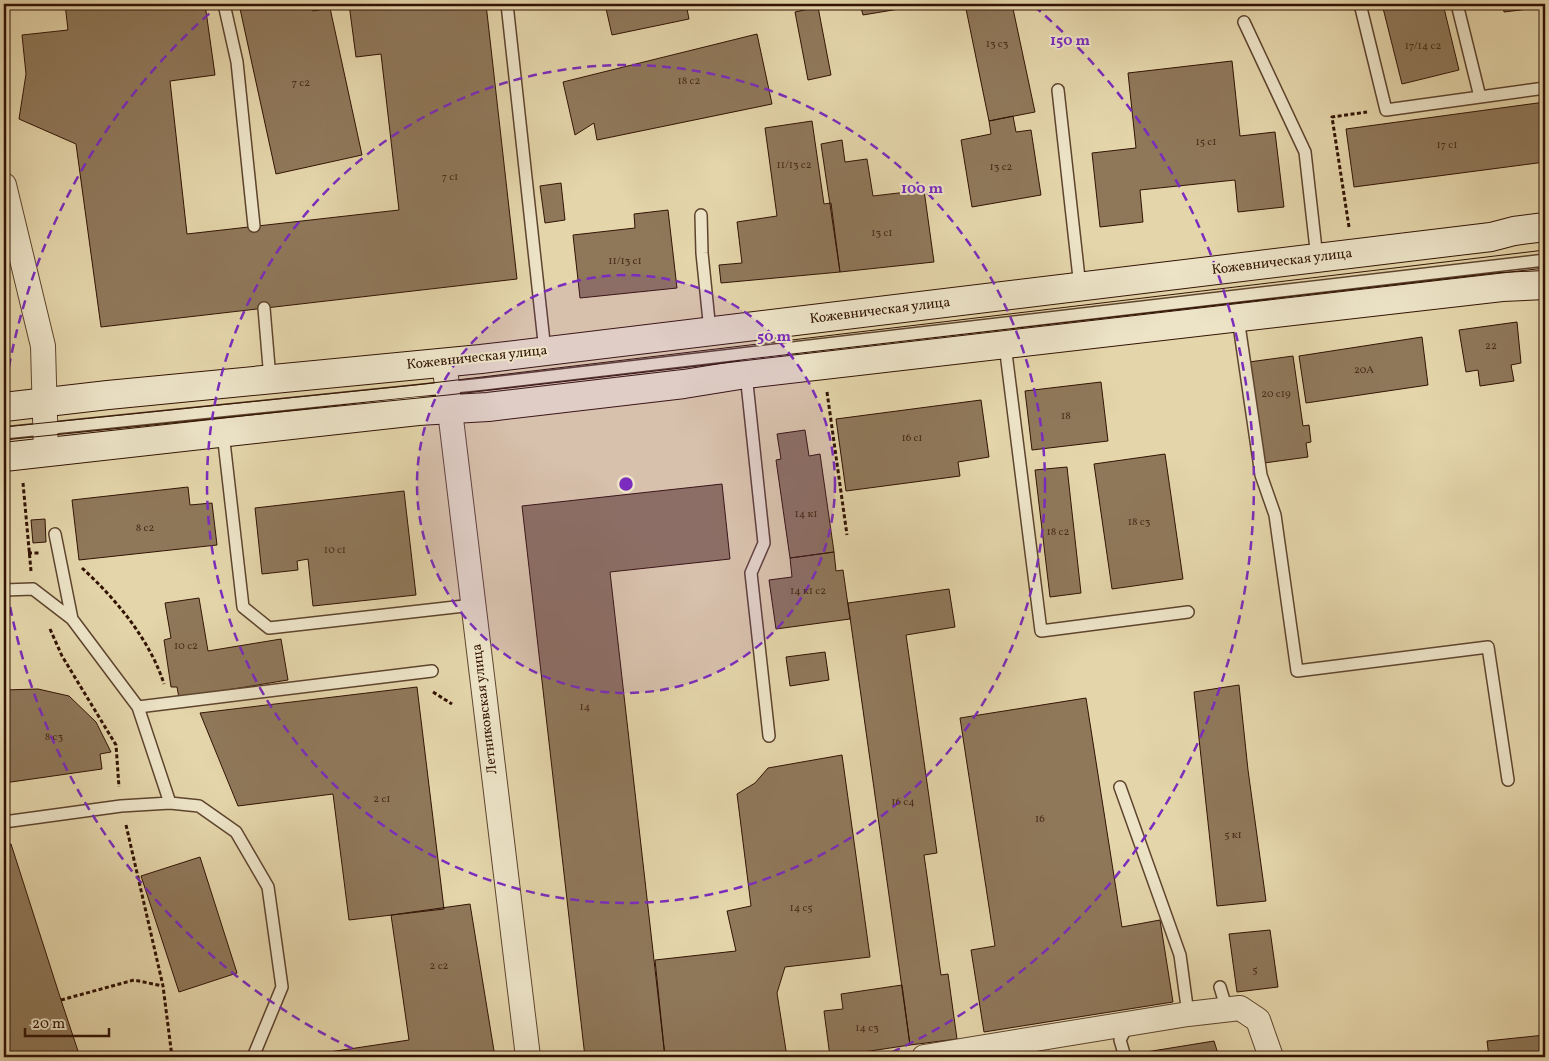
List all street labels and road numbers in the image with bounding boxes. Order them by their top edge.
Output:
street label: Кожевническая улица [1211,244,1353,280]
street label: Кожевническая улица [809,293,951,329]
street label: Кожевническая улица [406,341,548,375]
street label: Летниковская улица [468,643,502,775]

